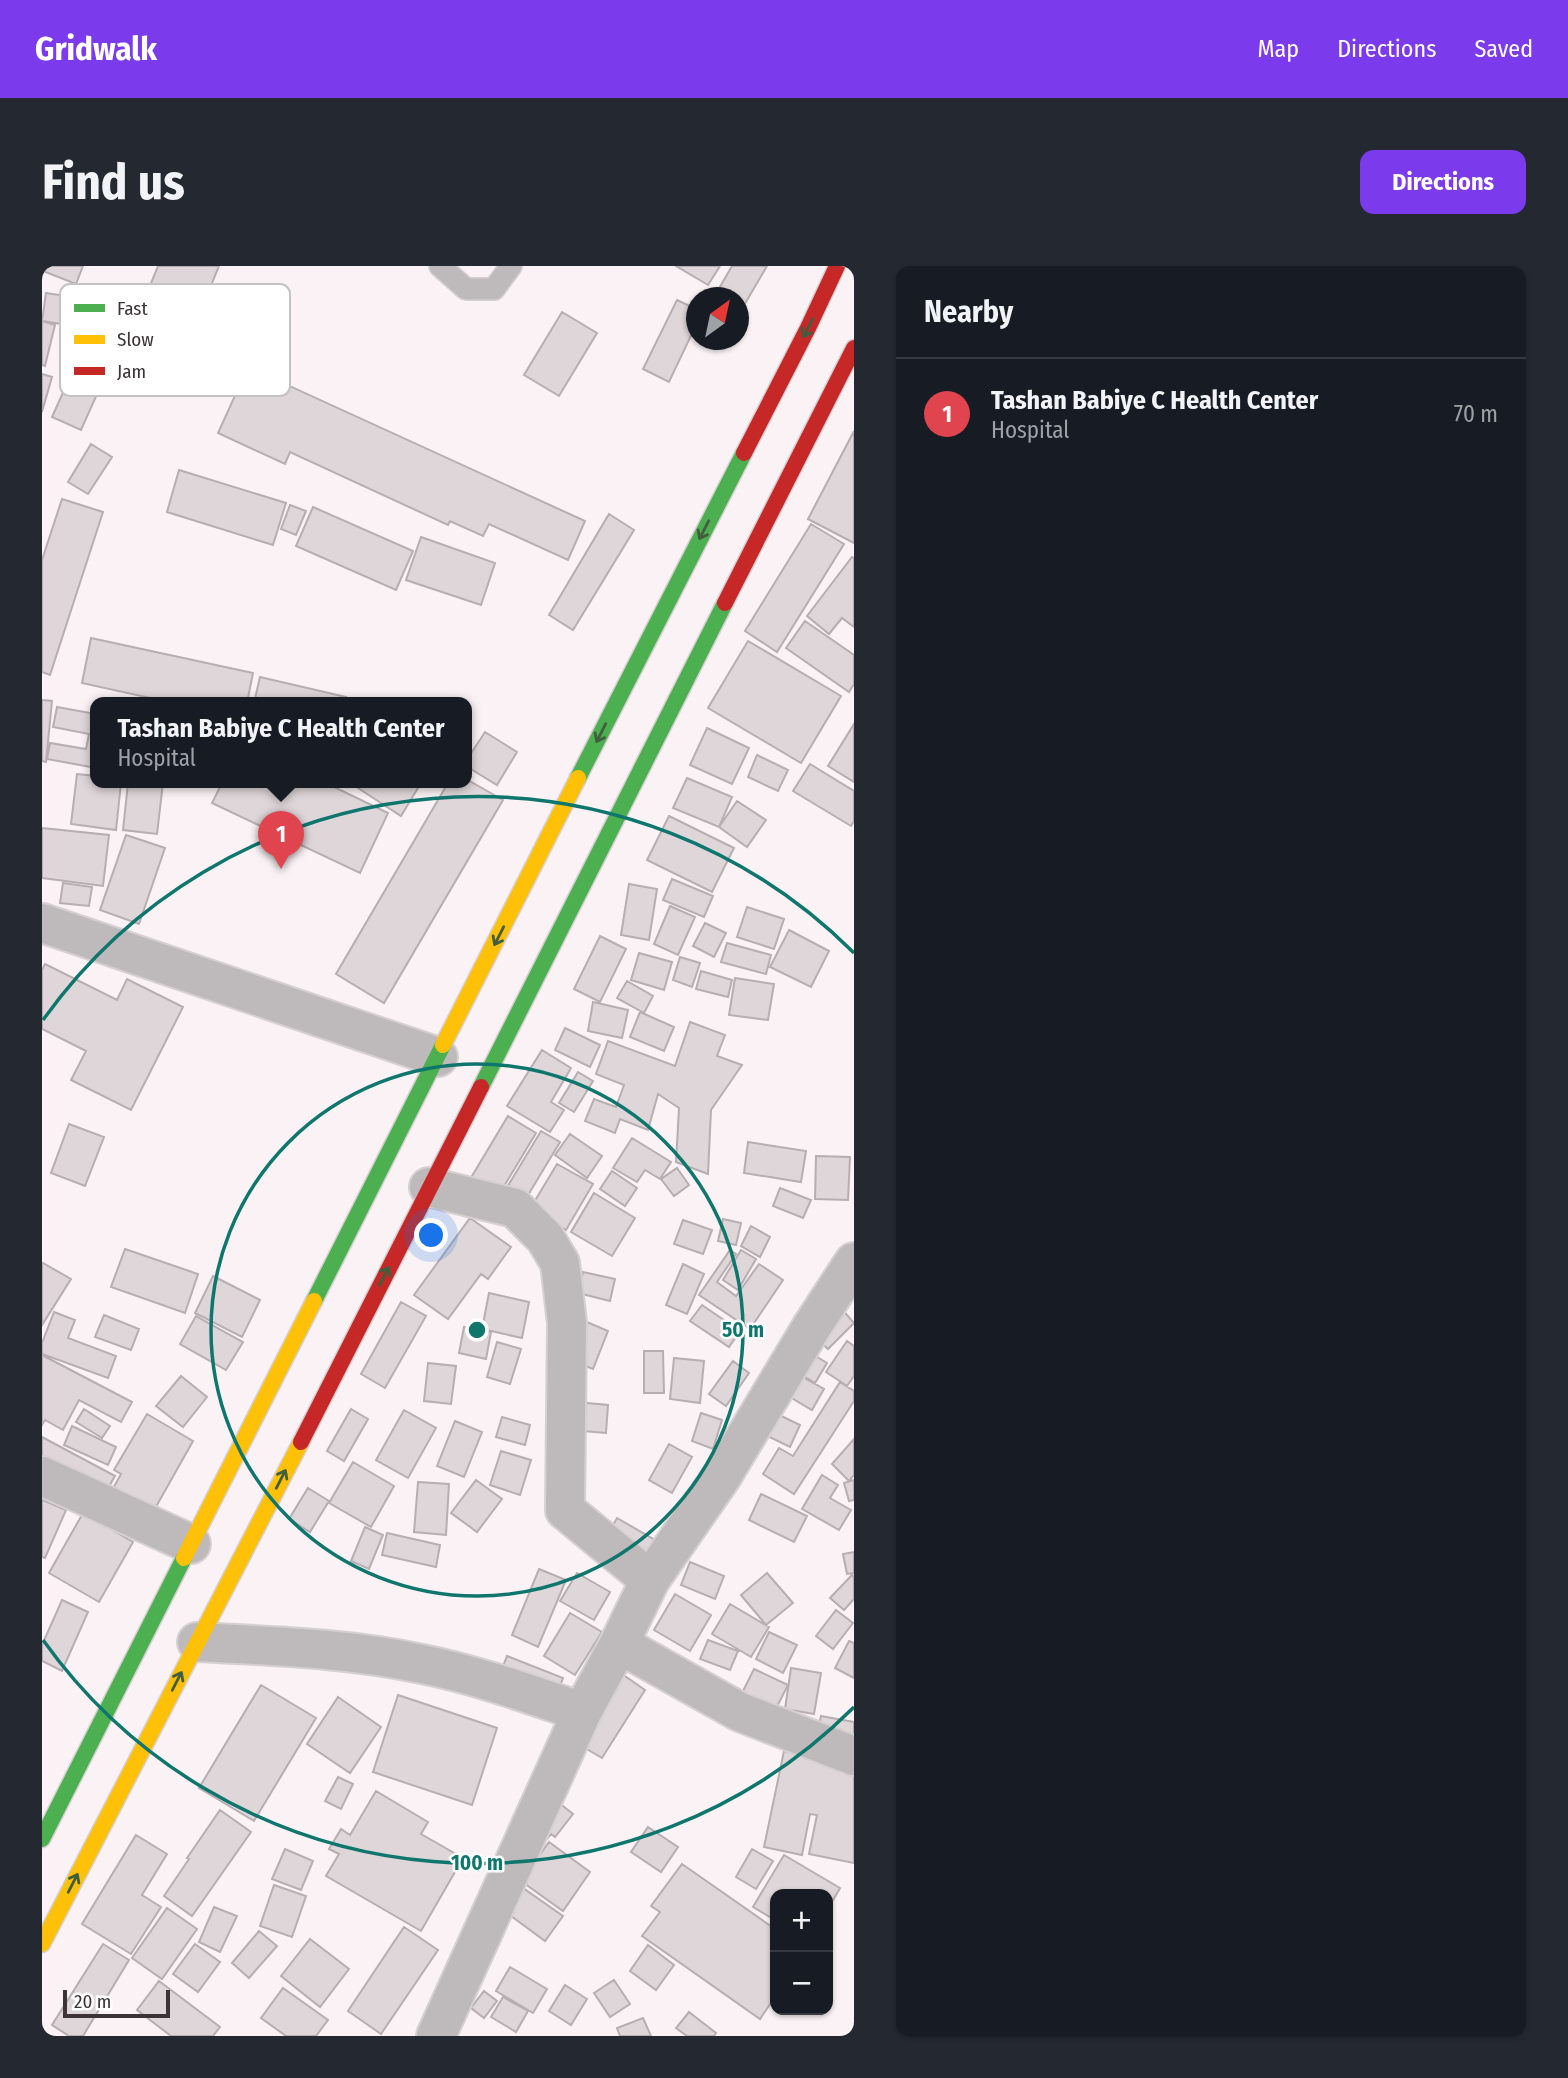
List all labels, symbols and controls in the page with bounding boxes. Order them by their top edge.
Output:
text: Gridwalk [35,29,157,69]
text: Map [1258,35,1299,63]
text: Directions [1337,35,1436,63]
text: Saved [1474,35,1533,63]
button: Directions [1360,150,1526,214]
text: Find us [42,153,185,212]
legend [60,284,290,396]
north arrow [686,287,749,350]
text: Nearby [924,294,1013,330]
text: Fast [117,297,148,320]
one-way arrow [801,317,814,338]
text: Slow [117,328,154,351]
text: Jam [117,360,146,383]
text: Tashan Babiye C Health Center [991,385,1318,416]
text: 1 [942,400,952,428]
text: 70 m [1454,400,1498,428]
text: Hospital [991,416,1069,444]
one-way arrow [697,519,711,540]
popup [90,697,472,788]
text: Tashan Babiye C Health Center [117,713,445,744]
one-way arrow [593,722,607,743]
text: Hospital [117,744,196,772]
pin: 1 [258,811,304,869]
one-way arrow [491,925,505,946]
your location [414,1218,448,1252]
one-way arrow [378,1266,392,1287]
text: 50 m [722,1317,764,1343]
centre of rings [465,1318,489,1342]
one-way arrow [275,1469,289,1490]
one-way arrow [170,1671,184,1692]
text: 100 m [451,1850,503,1876]
one-way arrow [66,1873,80,1894]
map controls [770,1889,833,2015]
button: + [770,1889,833,1952]
button: − [770,1952,833,2015]
scale bar [63,1987,170,2019]
text: 20 m [74,1990,111,2013]

